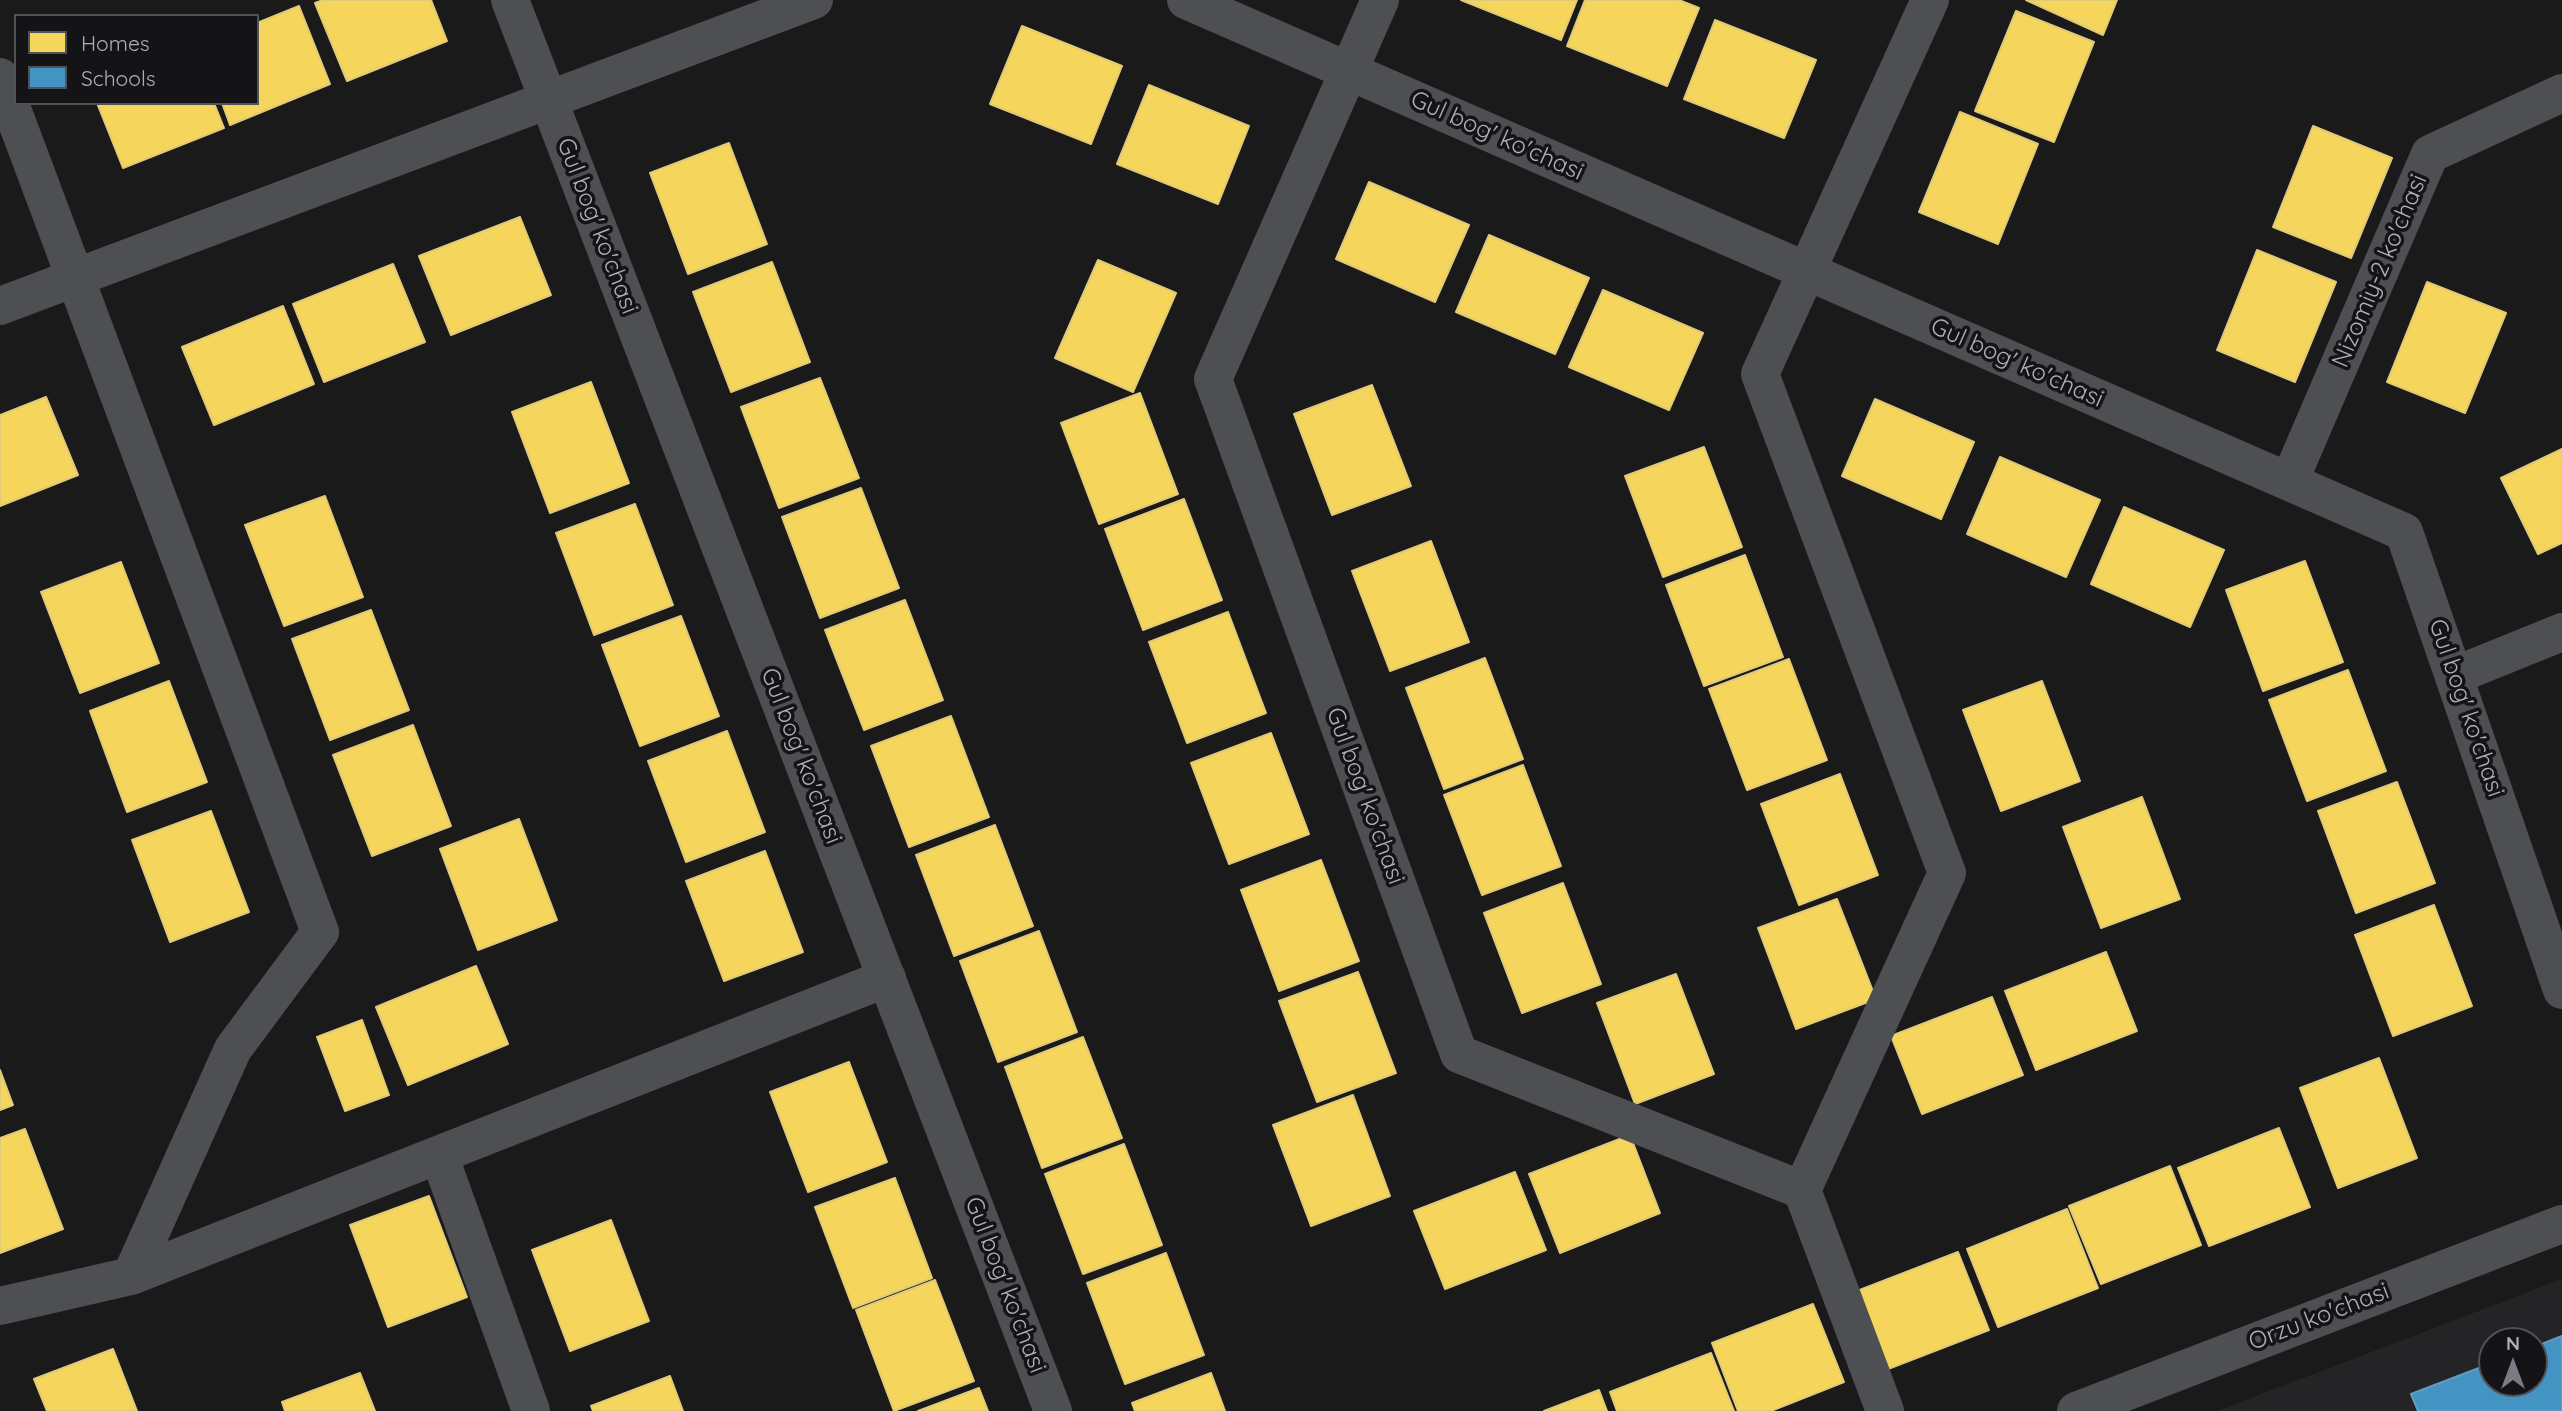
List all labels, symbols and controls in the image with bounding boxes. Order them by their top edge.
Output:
legend [14,14,259,105]
text: Homes [81,30,150,56]
text: Schools [81,65,156,91]
street label: Gul bog' ko'chasi [1406,85,1588,187]
street label: Gul bog' ko'chasi [550,134,644,318]
street label: Nizomiy-2 ko'chasi [2326,170,2434,372]
street label: Gul bog' ko'chasi [1926,312,2108,414]
street label: Gul bog' ko'chasi [2422,615,2510,801]
street label: Gul bog' ko'chasi [754,664,848,848]
street label: Gul bog' ko'chasi [1320,704,1410,888]
street label: Gul bog' ko'chasi [958,1193,1052,1377]
street label: Orzu ko'chasi [2245,1277,2393,1357]
north arrow [2478,1327,2548,1397]
text: N [2506,1331,2520,1355]

